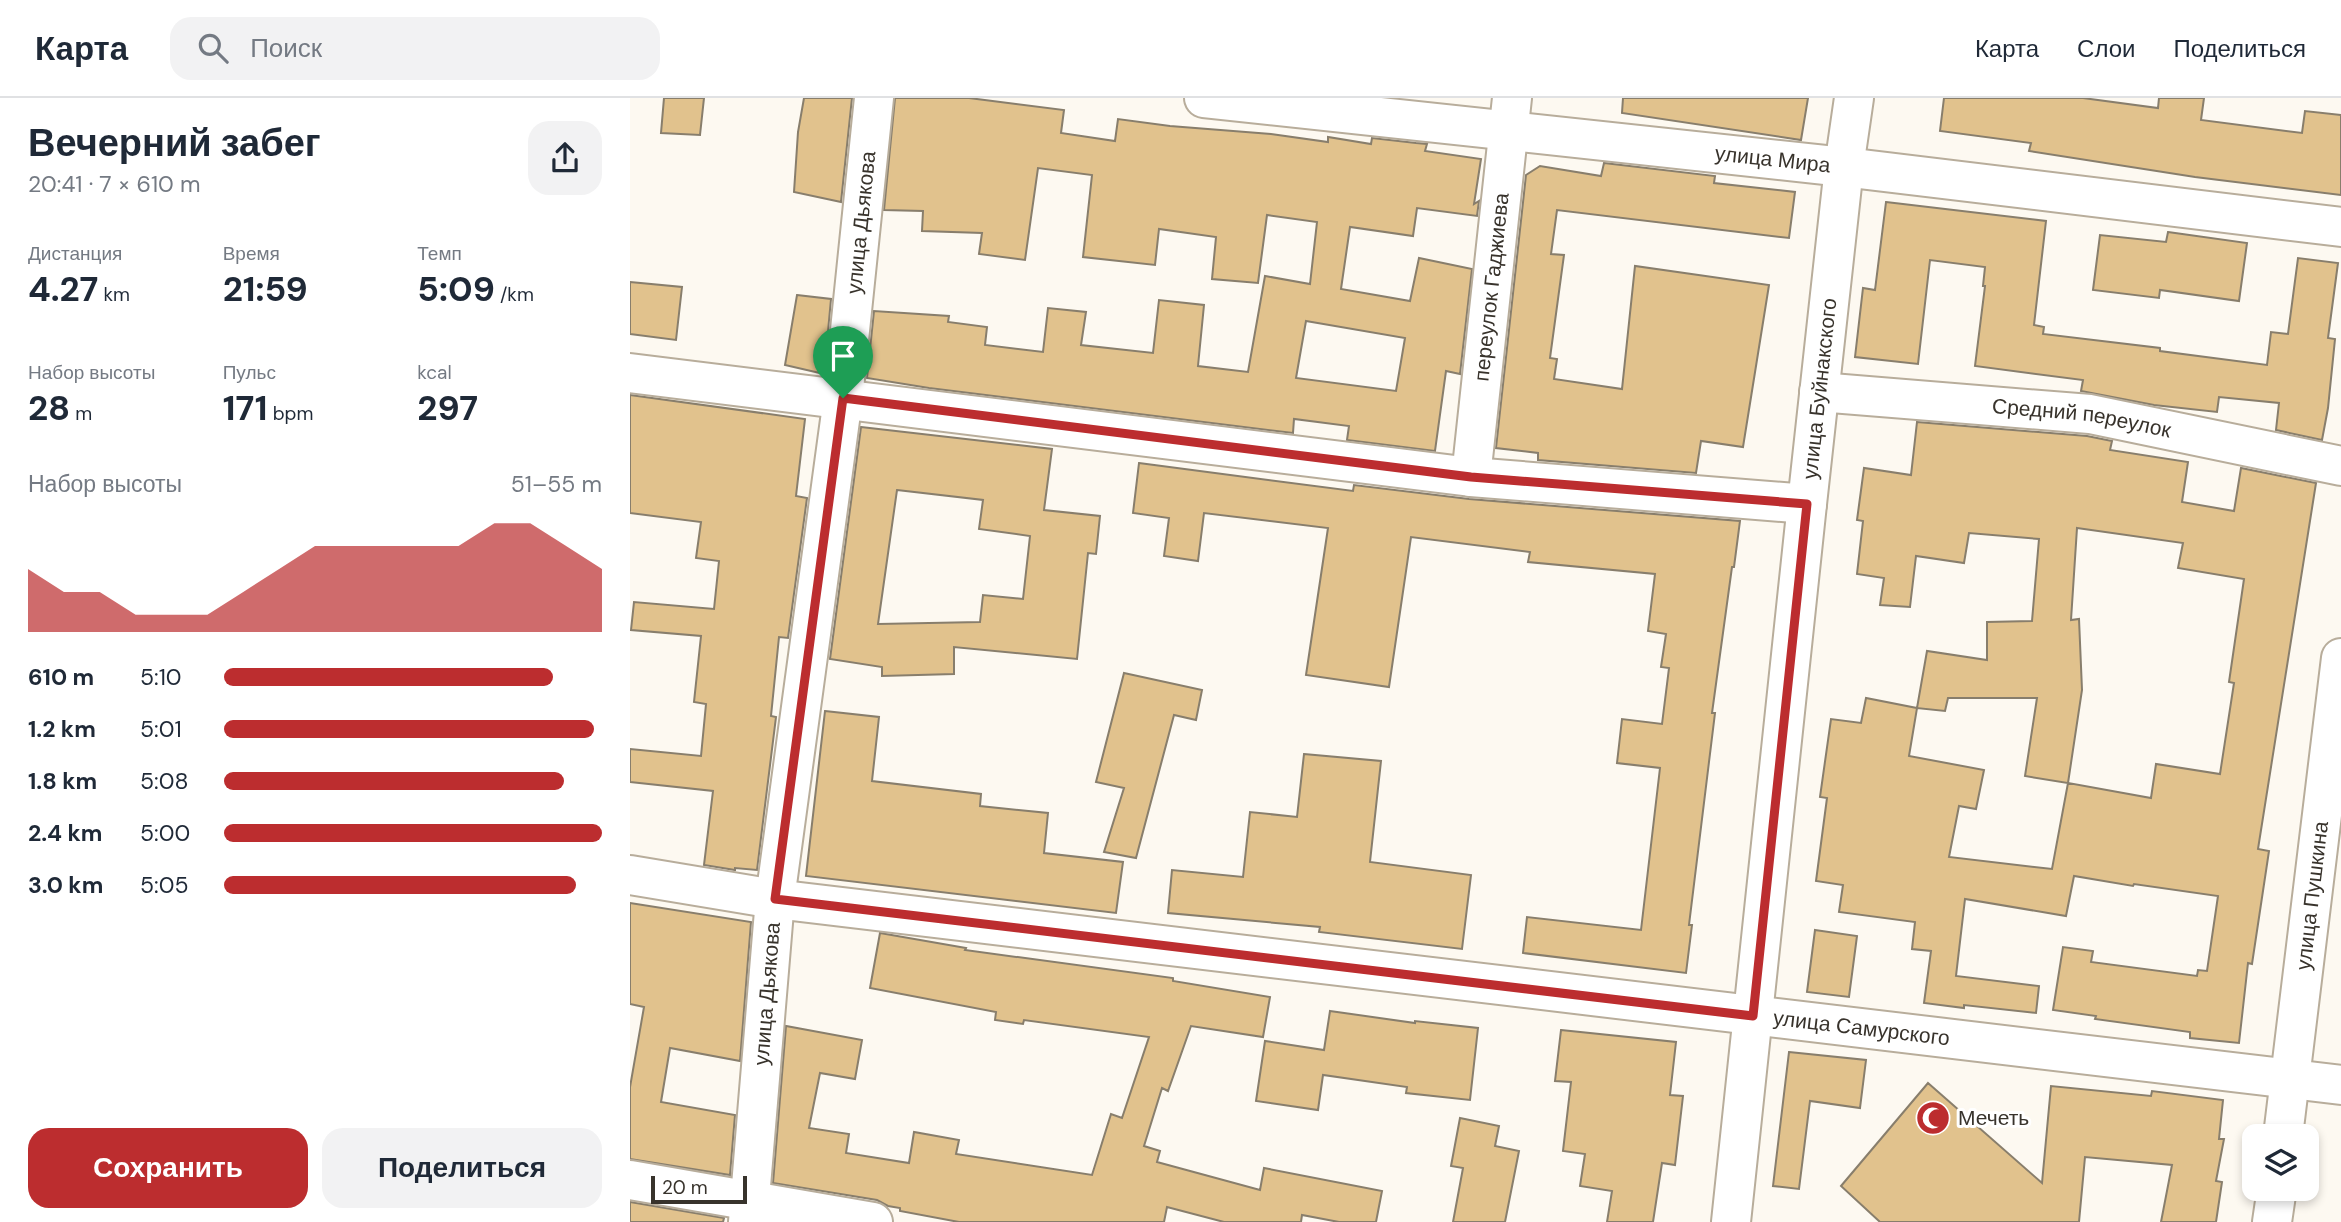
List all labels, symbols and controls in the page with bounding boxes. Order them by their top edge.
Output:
search box [170,17,660,80]
text: Карта [35,27,128,70]
icon: search [194,29,232,67]
text: Поиск [250,31,322,65]
text: Карта [1975,33,2039,64]
text: Слои [2077,33,2135,64]
text: Поделиться [2173,33,2306,64]
text: Вечерний забег [28,118,321,168]
button: share [528,121,602,195]
street label: улица Мира [1714,139,1832,179]
street label: улица Дьякова [840,149,882,296]
text: 20:41 · 7 × 610 m [28,169,200,199]
street label: переулок Гаджиева [1467,191,1516,383]
text: Дистанция [28,241,122,266]
text: Время [223,241,280,266]
text: Темп [417,241,462,266]
text: 4.27 [28,266,98,312]
text: 21:59 [223,266,308,312]
text: 5:09 [417,266,495,312]
text: km [98,282,130,307]
text: /km [495,282,534,307]
street label: улица Буйнакского [1796,297,1844,481]
pin [813,326,873,398]
icon: arrive [824,337,862,375]
text: Набор высоты [28,360,155,385]
text: Пульс [223,360,276,385]
text: kcal [417,360,452,385]
text: 28 [28,385,70,431]
text: 171 [223,385,268,431]
text: 297 [417,385,478,431]
street label: Средний переулок [1991,392,2174,445]
text: m [70,401,92,426]
text: bpm [268,401,313,426]
text: Набор высоты [28,469,182,499]
text: 51–55 m [511,469,602,499]
text: 610 m [28,662,94,692]
text: 5:10 [140,662,182,692]
text: 1.2 km [28,714,96,744]
text: 5:01 [140,714,182,744]
text: 1.8 km [28,766,97,796]
text: 5:08 [140,766,188,796]
text: 2.4 km [28,818,102,848]
text: 5:00 [140,818,190,848]
street label: улица Пушкина [2289,819,2335,972]
text: 3.0 km [28,870,103,900]
text: 5:05 [140,870,188,900]
street label: улица Дьякова [747,921,787,1067]
street label: улица Самурского [1772,1004,1951,1052]
mosque icon: Мечеть [1914,1099,1952,1137]
place label: Мечеть [1958,1104,2029,1132]
map controls [2242,1124,2319,1201]
button: layers [2242,1124,2319,1201]
button: Сохранить [28,1128,308,1208]
button: Поделиться [322,1128,602,1208]
scale bar [651,1173,747,1205]
text: 20 m [662,1175,708,1200]

